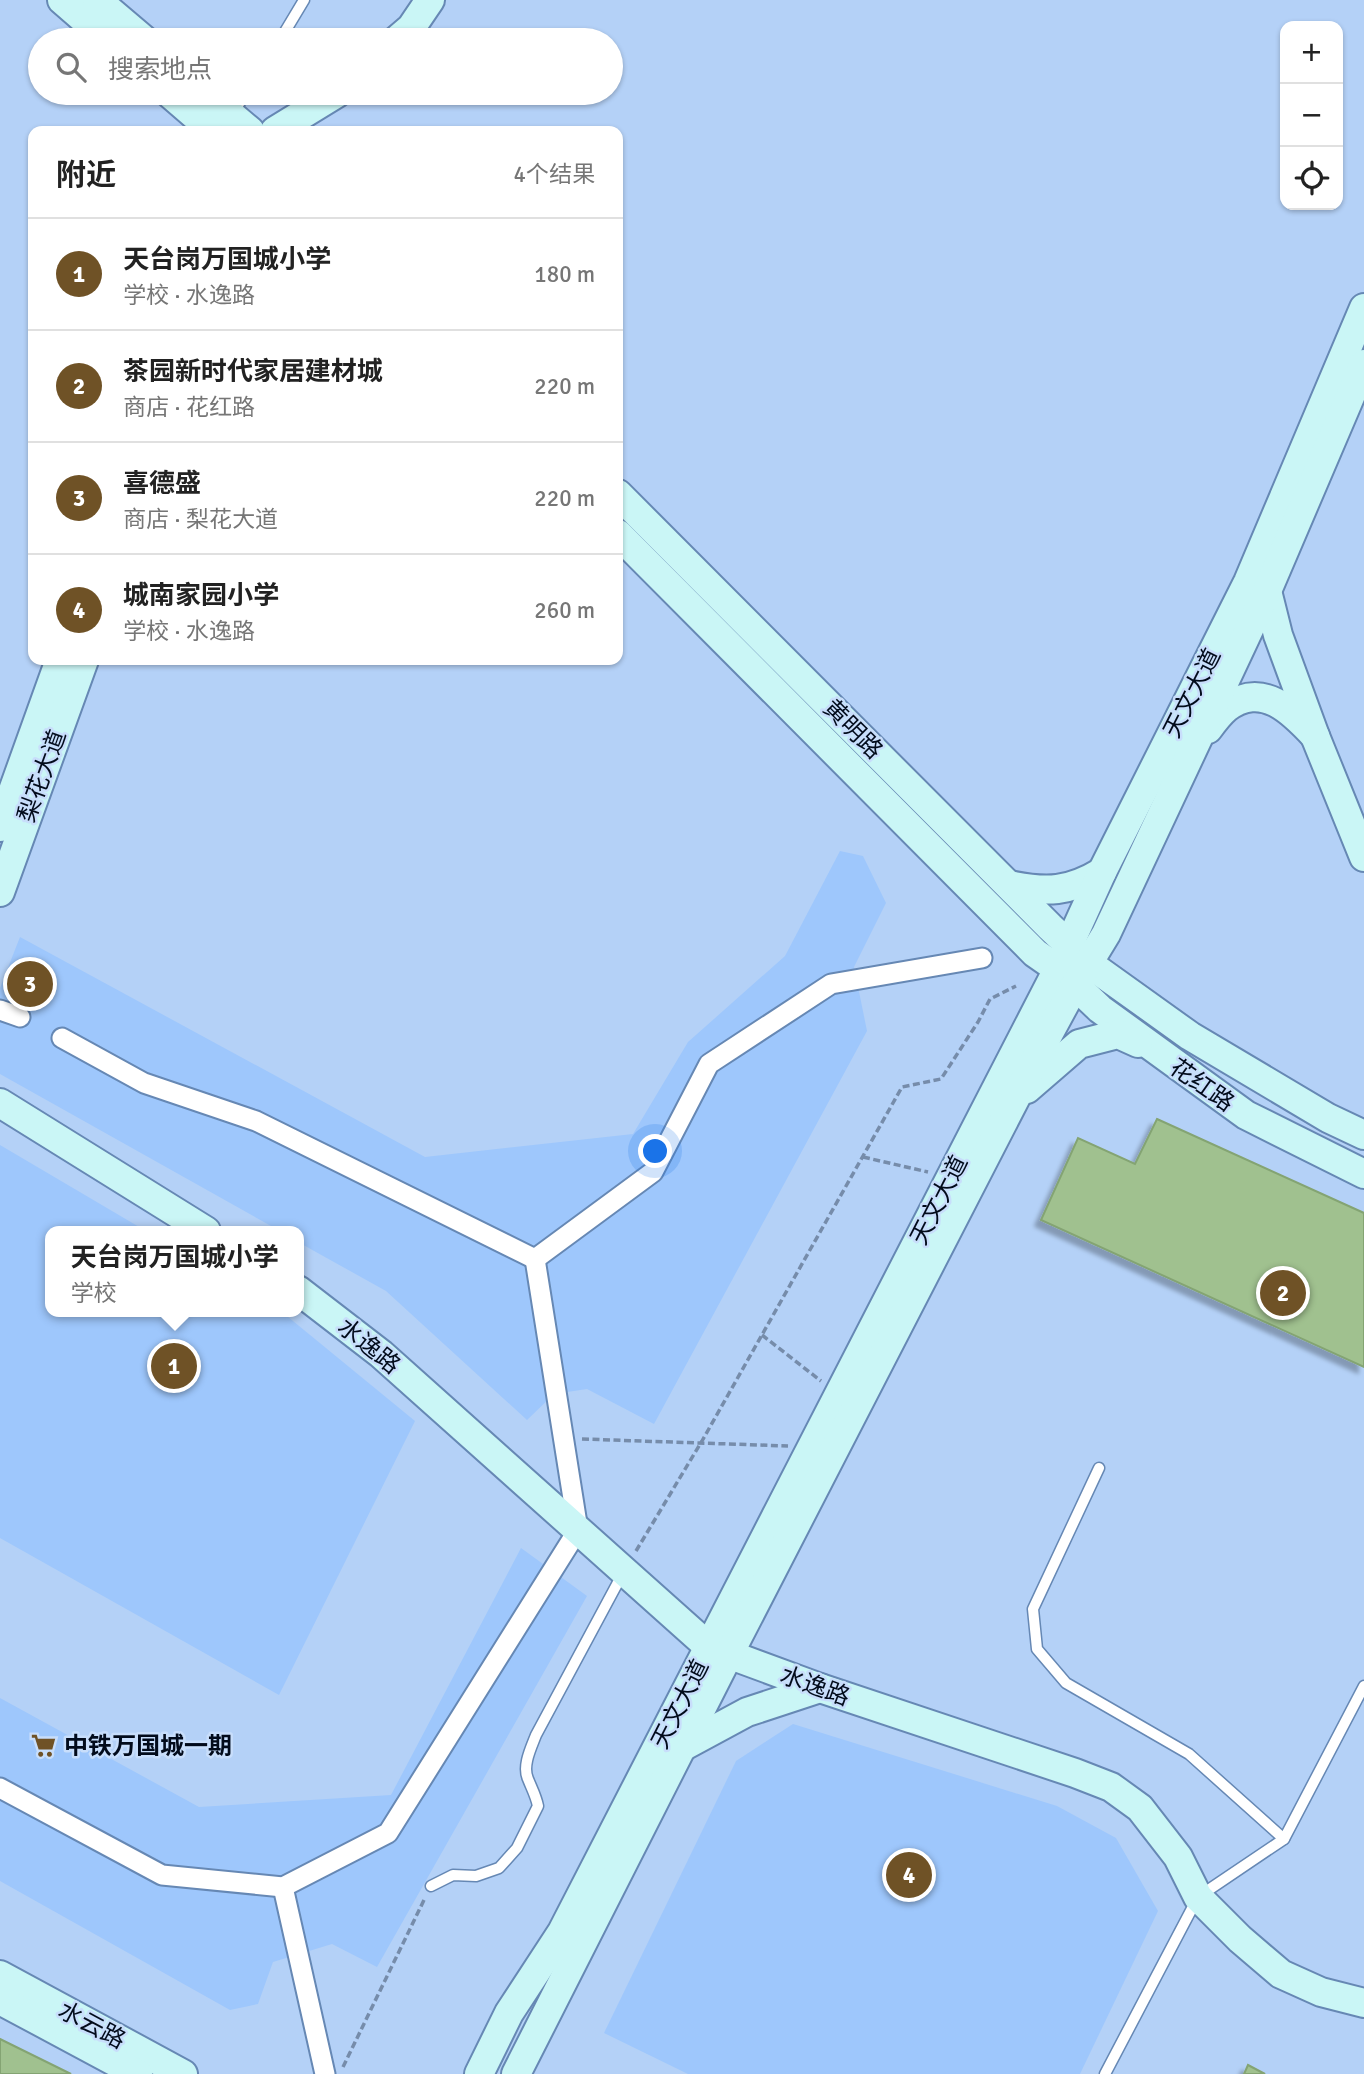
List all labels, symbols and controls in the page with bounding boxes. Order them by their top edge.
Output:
map controls [1280,21,1343,210]
button: + [1280,21,1343,84]
search box [28,28,623,105]
icon: search [52,48,90,86]
text: 搜索地点 [108,54,212,86]
button: − [1280,84,1343,147]
button: locate [1280,147,1343,210]
text: 附近 [56,157,116,194]
text: 4个结果 [514,160,595,189]
text: 天台岗万国城小学 [123,244,331,276]
text: 1 [73,260,85,289]
text: 180 m [534,260,595,289]
text: 学校 · 水逸路 [123,281,255,310]
text: 茶园新时代家居建材城 [123,356,383,388]
text: 2 [73,372,85,401]
text: 220 m [534,372,595,401]
text: 商店 · 花红路 [123,393,255,422]
text: 喜德盛 [123,468,201,500]
text: 3 [73,484,85,513]
text: 220 m [534,484,595,513]
text: 商店 · 梨花大道 [123,505,278,534]
text: 城南家园小学 [123,580,279,612]
text: 4 [73,596,85,625]
text: 260 m [534,596,595,625]
text: 学校 · 水逸路 [123,617,255,646]
street label: 天文大道 [1157,643,1227,743]
street label: 黄明路 [817,693,889,765]
street label: 梨花大道 [11,726,73,826]
pin: 3 [7,958,53,1010]
street label: 花红路 [1164,1052,1240,1118]
your location [638,1134,672,1168]
street label: 天文大道 [904,1150,974,1250]
popup [45,1226,304,1317]
text: 天台岗万国城小学 [70,1242,279,1274]
pin: 2 [1260,1267,1306,1319]
text: 学校 [70,1279,116,1308]
street label: 水逸路 [332,1312,406,1380]
pin: 1 [151,1340,197,1392]
street label: 天文大道 [645,1654,715,1754]
street label: 水逸路 [776,1660,854,1712]
place label: 中铁万国城一期 [64,1731,232,1761]
supermarket icon: 中铁万国城一期 [30,1732,58,1760]
pin: 4 [886,1849,932,1901]
street label: 水云路 [53,1995,131,2055]

